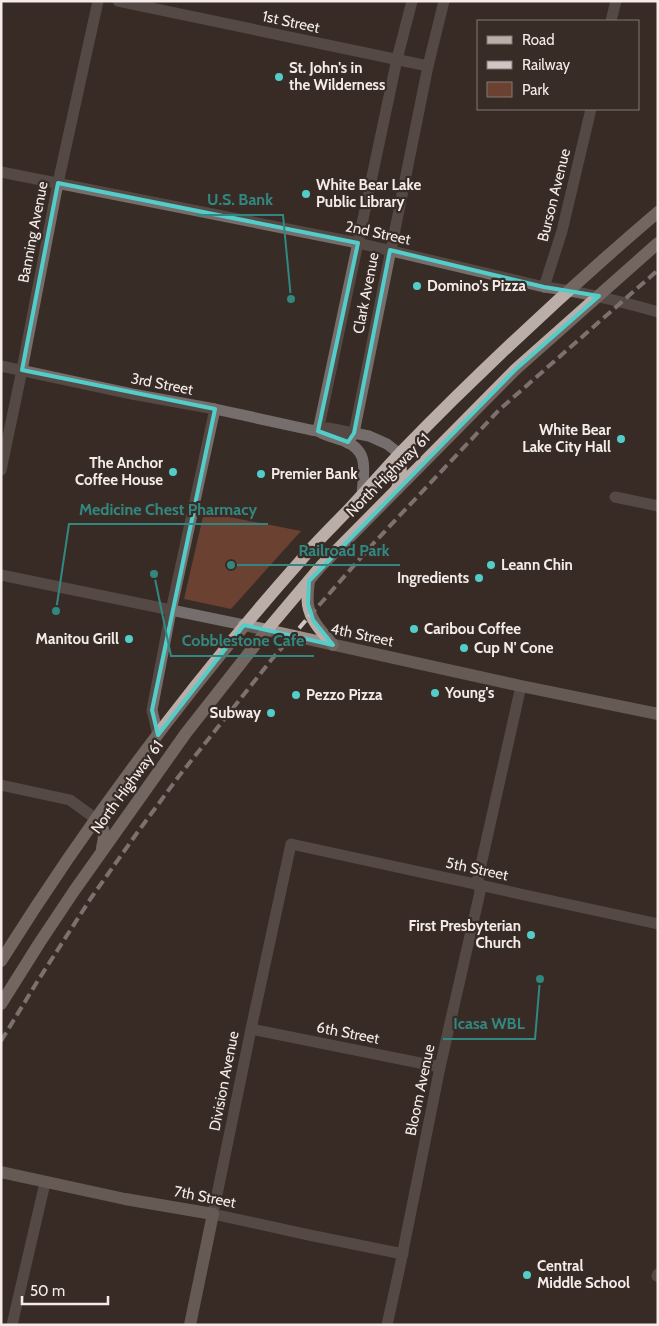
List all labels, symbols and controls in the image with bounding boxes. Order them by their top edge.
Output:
street label: 1st Street [261,7,321,37]
legend [477,20,639,110]
text: Road [522,31,555,49]
text: Railway [522,56,571,74]
place label: St. John's in the Wilderness [289,59,385,94]
marker: St. John's in the Wilderness [273,71,285,83]
text: Park [522,81,549,99]
street label: Burson Avenue [534,146,574,243]
place label: White Bear Lake Public Library [316,176,421,211]
street label: Banning Avenue [14,179,52,284]
callout: U.S. Bank [197,184,283,215]
marker: White Bear Lake Public Library [300,188,312,200]
text: U.S. Bank [207,190,273,209]
street label: 2nd Street [344,217,412,249]
street label: Clark Avenue [349,251,383,335]
place label: Domino’s Pizza [427,277,526,295]
marker: Domino’s Pizza [411,280,423,292]
street label: 3rd Street [129,369,195,399]
place label: White Bear Lake City Hall [522,421,611,456]
street label: North Highway 61 [342,429,434,521]
marker: White Bear Lake City Hall [615,433,627,445]
place label: The Anchor Coffee House [75,454,163,489]
place label: Premier Bank [271,465,358,483]
marker: The Anchor Coffee House [167,466,179,478]
marker: Premier Bank [255,468,267,480]
callout: Medicine Chest Pharmacy [69,493,268,524]
text: Medicine Chest Pharmacy [79,500,257,519]
callout: Railroad Park [289,534,400,565]
text: Railroad Park [298,541,390,560]
place label: Leann Chin [501,556,573,574]
marker: Leann Chin [485,559,497,571]
place label: Ingredients [397,569,469,587]
marker: Ingredients [473,572,485,584]
street label: 4th Street [329,620,395,650]
place label: Caribou Coffee [424,620,521,638]
marker: Caribou Coffee [408,623,420,635]
callout: Cobblestone Cafe [171,625,314,656]
place label: Manitou Grill [36,630,119,648]
text: Cobblestone Cafe [182,631,304,650]
marker: Manitou Grill [123,633,135,645]
place label: Cup N' Cone [474,639,554,657]
marker: Cup N' Cone [458,642,470,654]
place label: Young's [444,684,494,702]
place label: Pezzo Pizza [306,686,383,704]
marker: Young's [429,687,441,699]
marker: Pezzo Pizza [290,689,302,701]
place label: Subway [210,704,262,722]
marker: Subway [265,707,277,719]
street label: North Highway 61 [87,737,167,837]
street label: 5th Street [444,854,510,884]
place label: First Presbyterian Church [408,917,521,952]
marker: First Presbyterian Church [525,929,537,941]
callout: Icasa WBL [443,1008,535,1039]
text: Icasa WBL [453,1014,525,1033]
street label: 6th Street [315,1018,381,1048]
street label: Division Avenue [205,1029,243,1133]
street label: Bloom Avenue [402,1042,439,1137]
street label: 7th Street [173,1182,237,1212]
place label: Central Middle School [537,1257,630,1292]
marker: Central Middle School [521,1269,533,1281]
scale bar [22,1274,109,1306]
text: 50 m [30,1282,65,1300]

